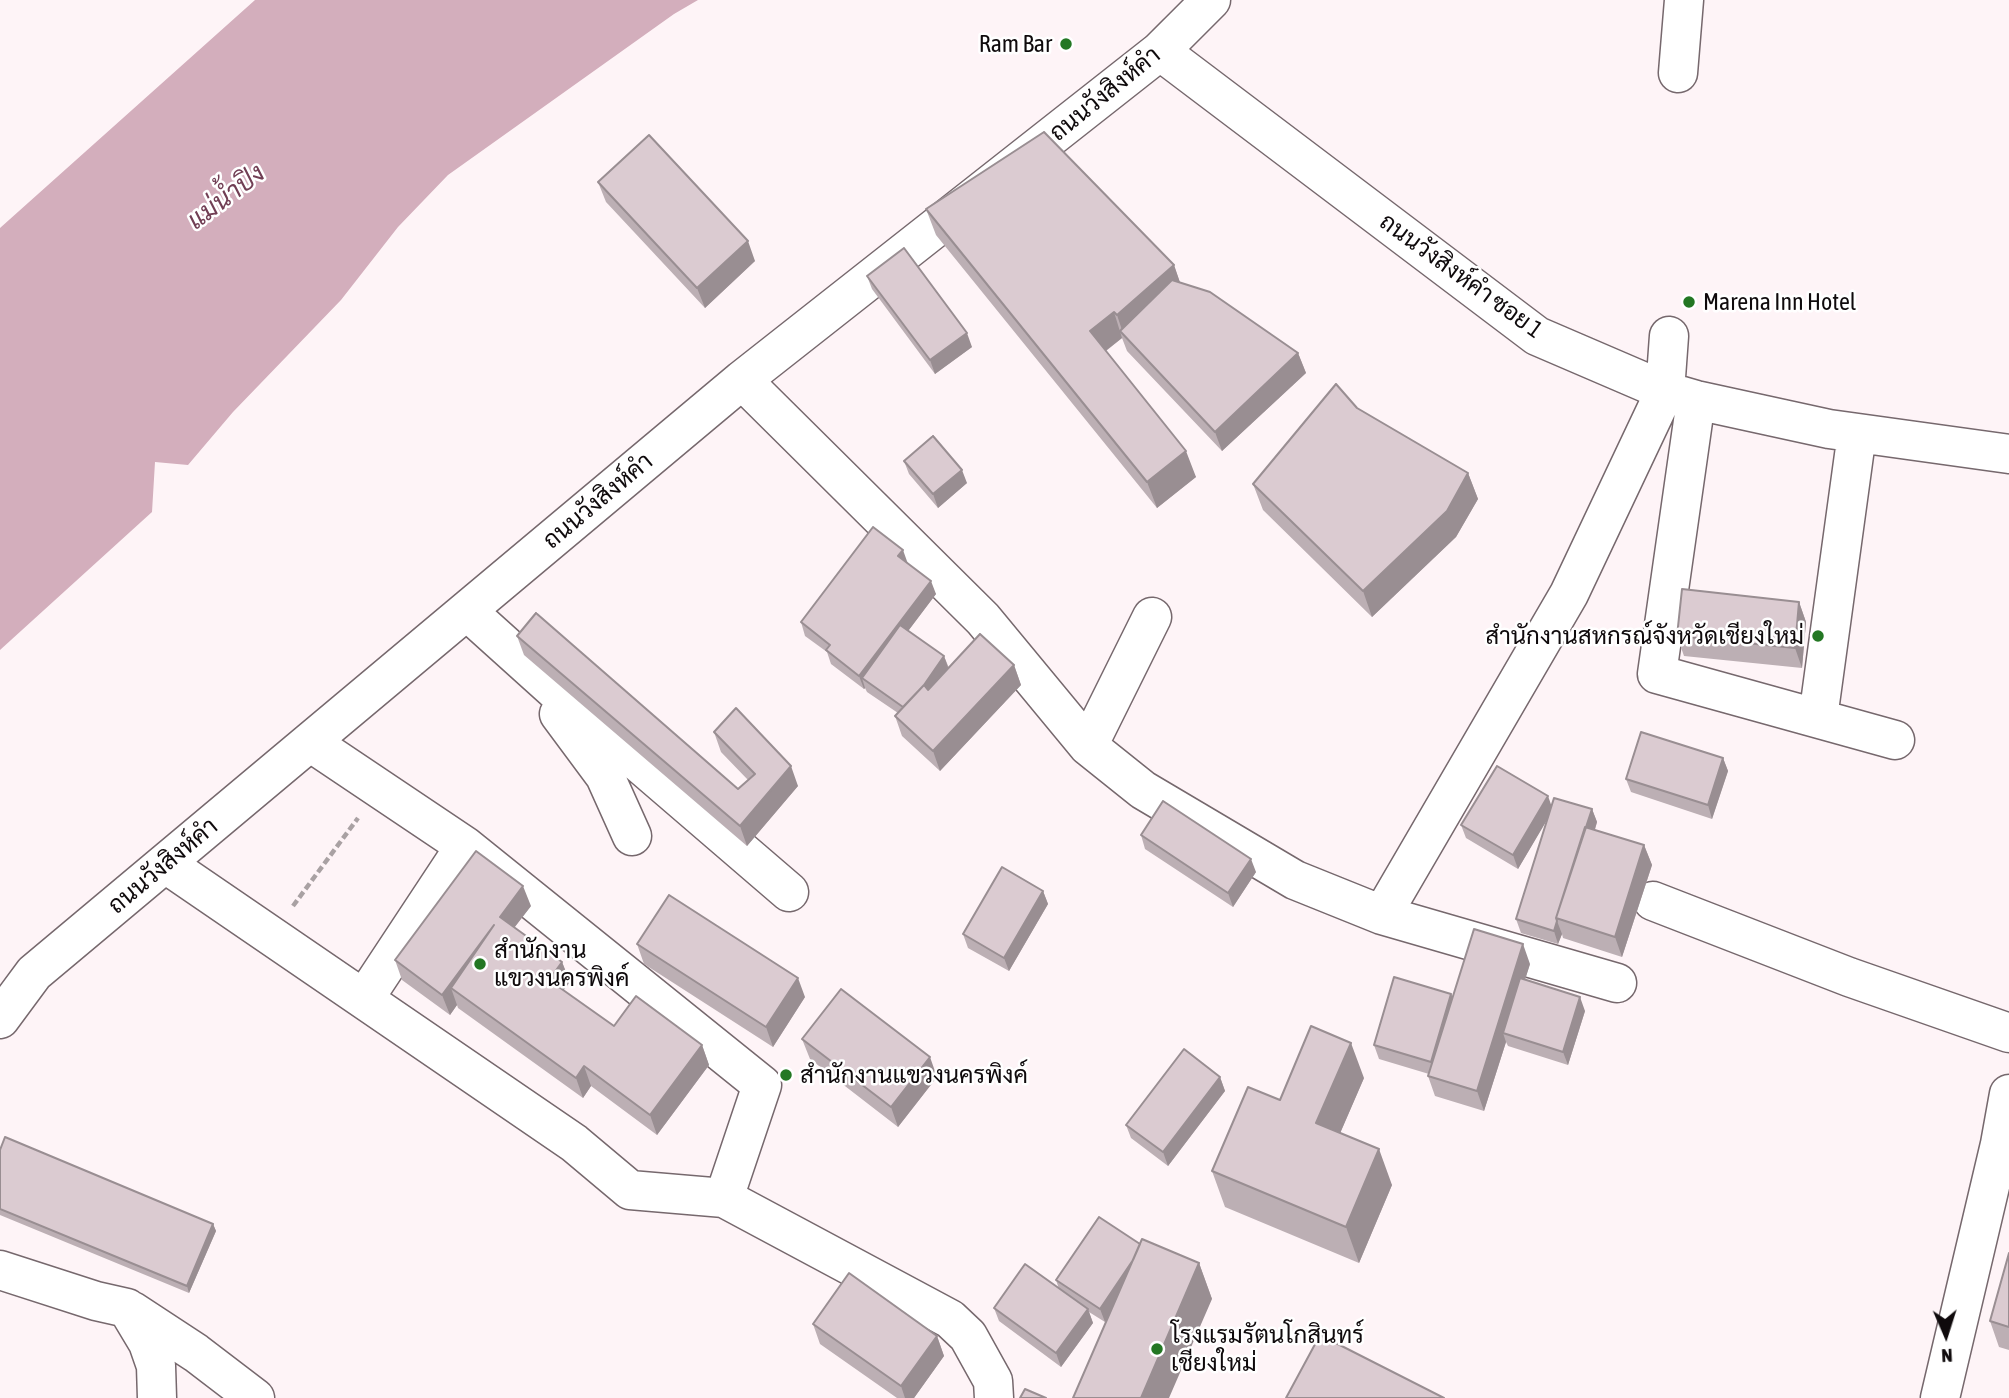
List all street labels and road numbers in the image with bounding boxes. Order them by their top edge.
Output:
street label: ถนนวังสิงห์คำ [1044,41,1166,147]
street label: ถนนวังสิงห์คำ ซอย 1 [1374,207,1548,345]
street label: ถนนวังสิงห์คำ [537,447,659,555]
street label: ถนนวังสิงห์คำ [102,812,224,920]

